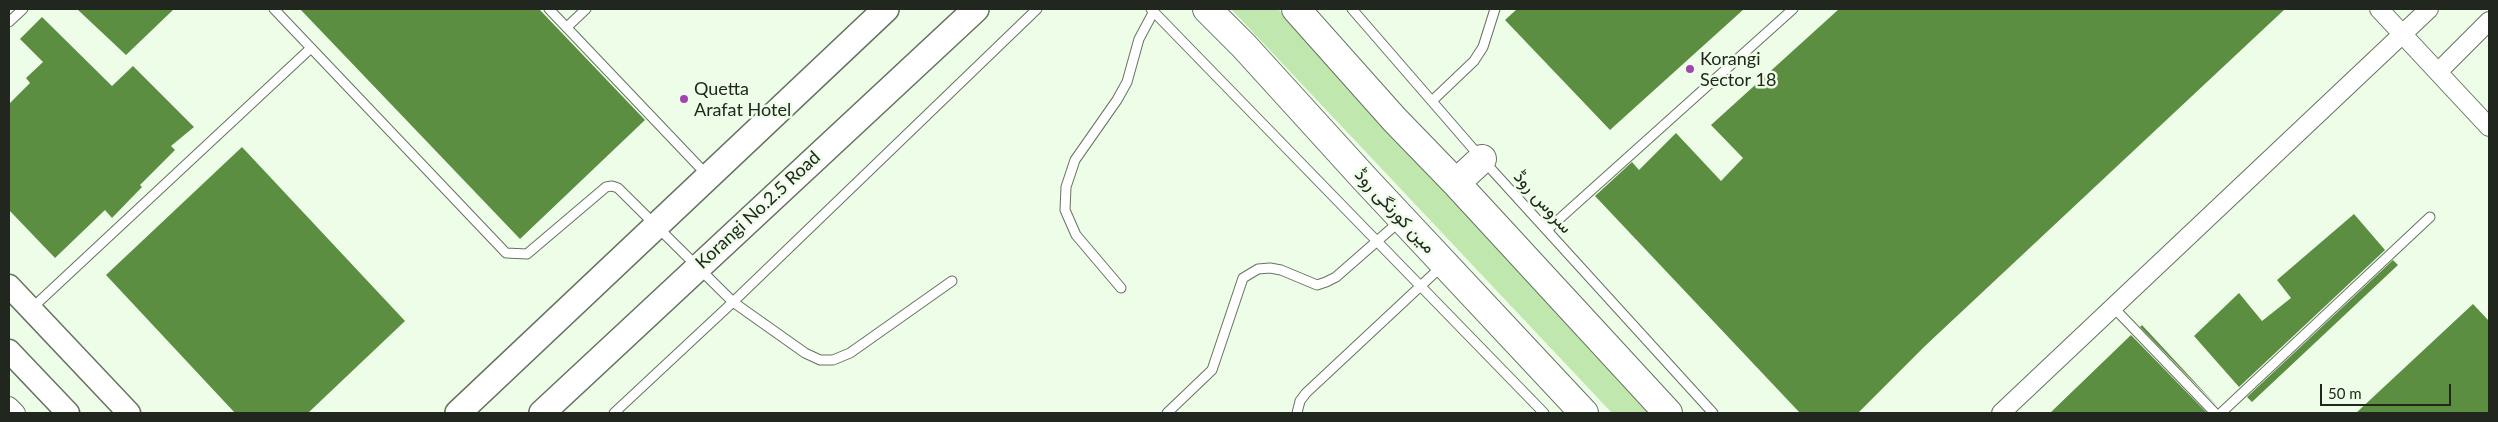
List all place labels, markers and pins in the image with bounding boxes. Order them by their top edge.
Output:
place label: Korangi Sector 18 [1700,48,1776,90]
marker: Korangi Sector 18 [1684,63,1696,75]
place label: Quetta Arafat Hotel [694,78,791,120]
marker: Quetta Arafat Hotel [678,93,690,105]

